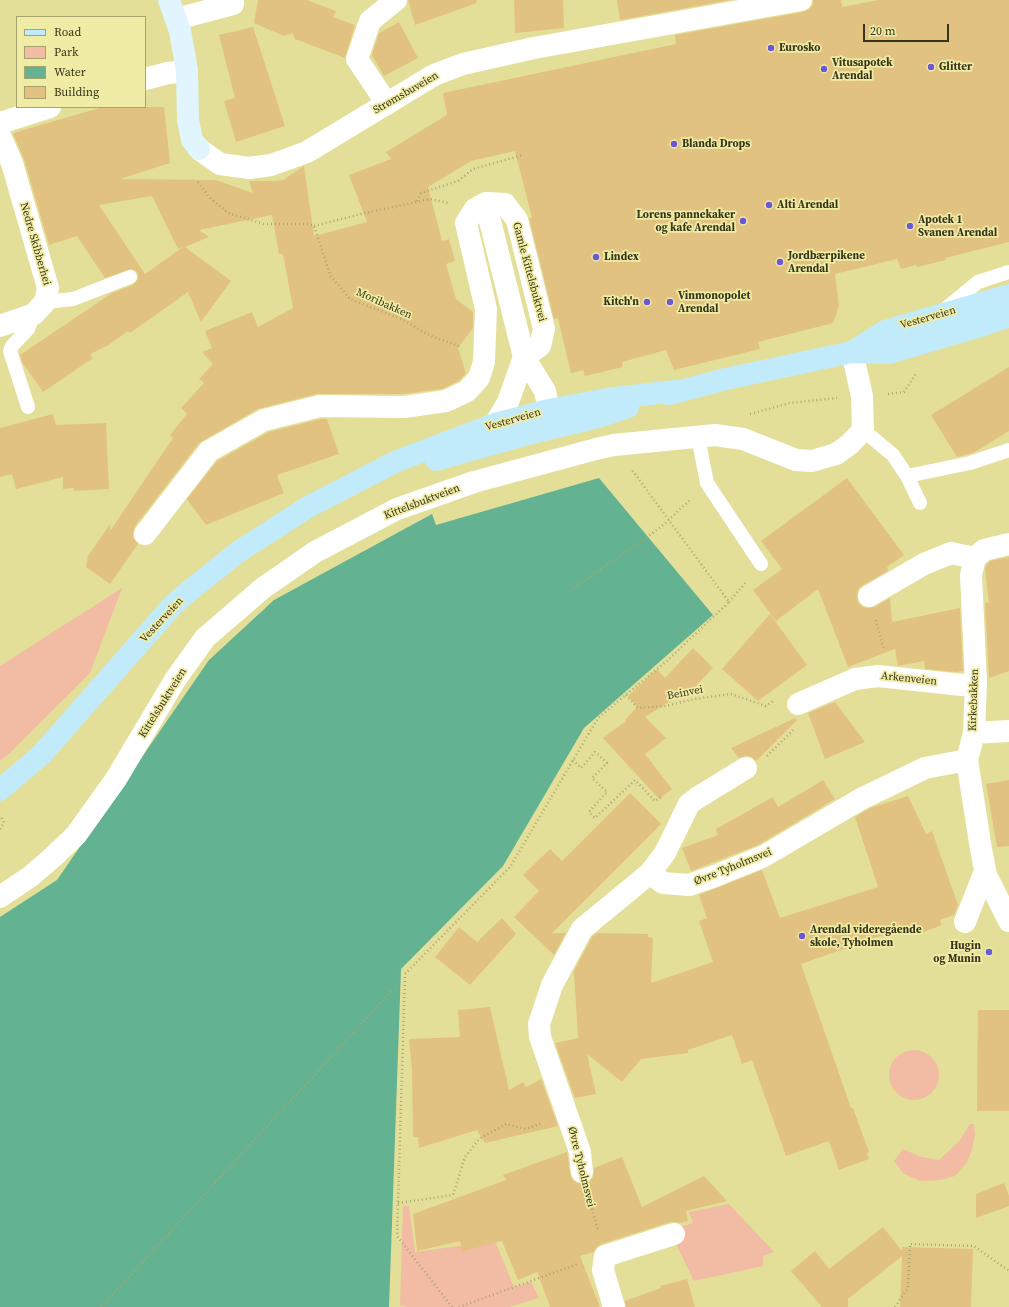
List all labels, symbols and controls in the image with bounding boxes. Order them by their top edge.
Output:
legend [16,16,146,108]
scale bar [865,16,951,42]
text: 20 m [870,23,896,39]
text: Road [54,24,81,40]
place label: Eurosko [779,41,821,55]
marker: Eurosko [766,43,776,53]
text: Park [54,44,79,60]
place label: Vitusapotek Arendal [832,56,892,82]
place label: Glitter [939,60,972,74]
marker: Glitter [926,62,936,72]
text: Water [54,64,86,80]
marker: Vitusapotek Arendal [819,64,829,74]
street label: Strømsbuveien [371,69,441,117]
text: Building [54,84,99,100]
place label: Blanda Drops [682,137,750,151]
marker: Blanda Drops [669,139,679,149]
place label: Alti Arendal [777,198,838,212]
marker: Alti Arendal [764,200,774,210]
street label: Nedre Skibberhei [17,201,53,287]
place label: Lorens pannekaker og kafe Arendal [636,208,735,234]
place label: Apotek 1 Svanen Arendal [918,213,997,239]
marker: Lorens pannekaker og kafe Arendal [738,216,748,226]
street label: Gamle Kittelsbuktvei [509,221,549,323]
marker: Apotek 1 Svanen Arendal [905,221,915,231]
place label: Jordbærpikene Arendal [788,249,865,275]
place label: Lindex [604,250,639,264]
marker: Lindex [591,252,601,262]
marker: Jordbærpikene Arendal [775,257,785,267]
street label: Moribakken [354,286,414,322]
place label: Vinmonopolet Arendal [678,289,750,315]
place label: Kitch'n [603,295,639,309]
marker: Kitch'n [642,297,652,307]
marker: Vinmonopolet Arendal [665,297,675,307]
street label: Vesterveien [899,304,957,332]
street label: Vesterveien [484,406,542,434]
street label: Kittelsbuktveien [382,481,462,523]
street label: Vesterveien [138,594,186,646]
street label: Kittelsbuktveien [136,666,190,740]
street label: Kirkebakken [966,669,982,731]
street label: Arkenveien [880,670,938,688]
street label: Beinvei [666,683,704,703]
street label: Øvre Tyholmsvei [692,845,774,889]
place label: Arendal videregående skole, Tyholmen [810,923,922,949]
marker: Arendal videregående skole, Tyholmen [797,931,807,941]
place label: Hugin og Munin [933,939,981,965]
marker: Hugin og Munin [984,947,994,957]
street label: Øvre Tyholmsvei [565,1125,597,1209]

